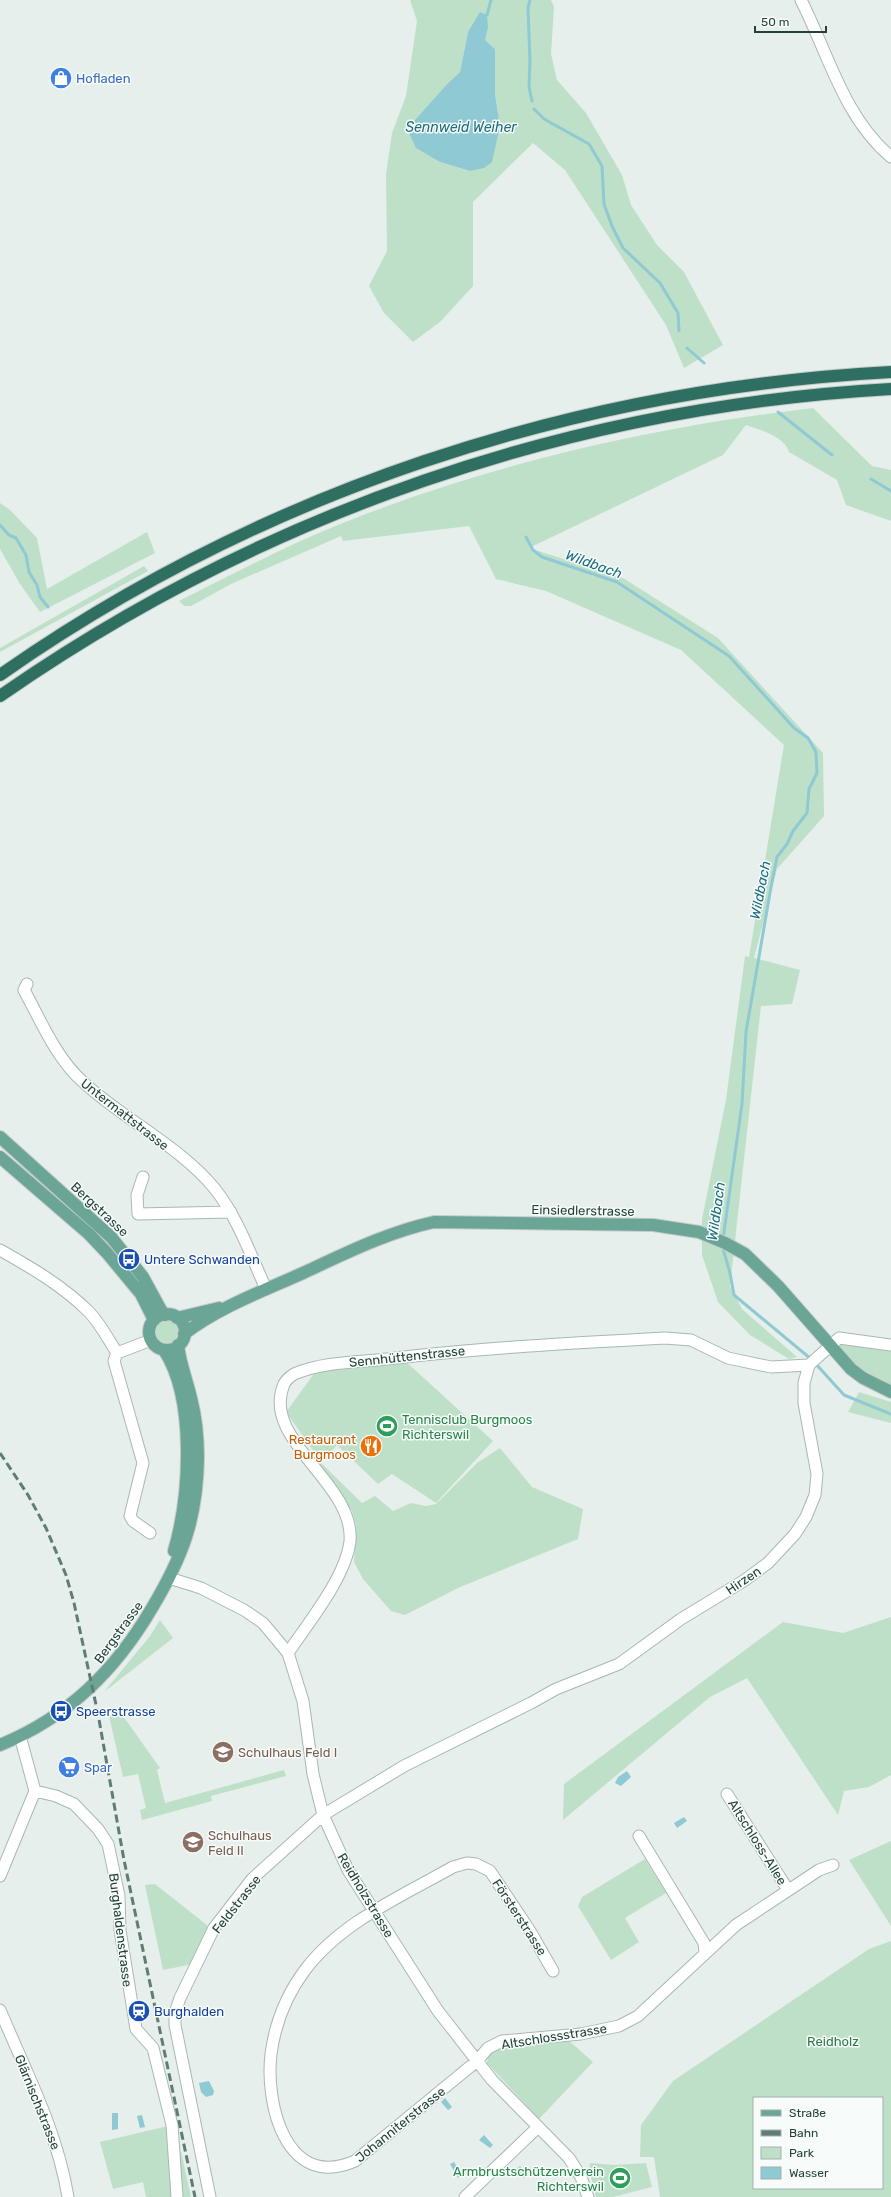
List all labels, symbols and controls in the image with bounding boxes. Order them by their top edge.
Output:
scale bar [755,8,826,34]
text: 50 m [761,15,789,29]
shop icon: Hofladen [48,65,74,91]
place label: Hofladen [76,71,131,86]
water label: Sennweid Weiher [405,119,517,136]
water label: Wildbach [563,546,624,583]
water label: Wildbach [747,860,774,921]
street label: Untermattstrasse [78,1075,172,1153]
street label: Bergstrasse [67,1179,131,1240]
water label: Wildbach [704,1181,729,1241]
street label: Einsiedlerstrasse [531,1202,635,1219]
bus stop icon: Untere Schwanden [116,1246,142,1272]
place label: Untere Schwanden [144,1252,260,1267]
street label: Sennhüttenstrasse [348,1343,466,1370]
place label: Tennisclub Burgmoos Richterswil [402,1412,533,1442]
sports icon: Tennisclub Burgmoos Richterswil [374,1413,400,1439]
place label: Restaurant Burgmoos [289,1432,356,1463]
restaurant icon: Restaurant Burgmoos [358,1433,384,1459]
street label: Hirzen [723,1563,764,1598]
street label: Bergstrasse [91,1598,147,1667]
bus stop icon: Speerstrasse [48,1698,74,1724]
place label: Speerstrasse [76,1704,156,1719]
school or university icon: Schulhaus Feld I [210,1739,236,1765]
place label: Schulhaus Feld I [238,1745,337,1760]
supermarket icon: Spar [56,1754,82,1780]
place label: Spar [84,1760,112,1775]
street label: Altschloss-Allee [725,1797,790,1888]
place label: Schulhaus Feld II [208,1828,272,1858]
school or university icon: Schulhaus Feld II [180,1829,206,1855]
street label: Reidholzstrasse [334,1850,397,1940]
street label: Burghaldenstrasse [105,1872,135,1988]
street label: Feldstrasse [209,1872,264,1936]
street label: Försterstrasse [489,1876,550,1958]
station icon: Burghalden [126,1998,152,2024]
place label: Burghalden [154,2004,224,2020]
street label: Altschlossstrasse [500,2021,608,2052]
park label: Reidholz [807,2034,859,2049]
street label: Glärnischstrasse [12,2052,63,2152]
street label: Johanniterstrasse [352,2084,448,2165]
legend [753,2097,883,2189]
text: Straße [789,2106,826,2120]
text: Bahn [789,2126,818,2140]
text: Park [789,2146,815,2160]
place label: Armbrustschützenverein Richterswil [453,2164,604,2194]
sports icon: Armbrustschützenverein Richterswil [607,2165,633,2191]
text: Wasser [789,2166,829,2180]

